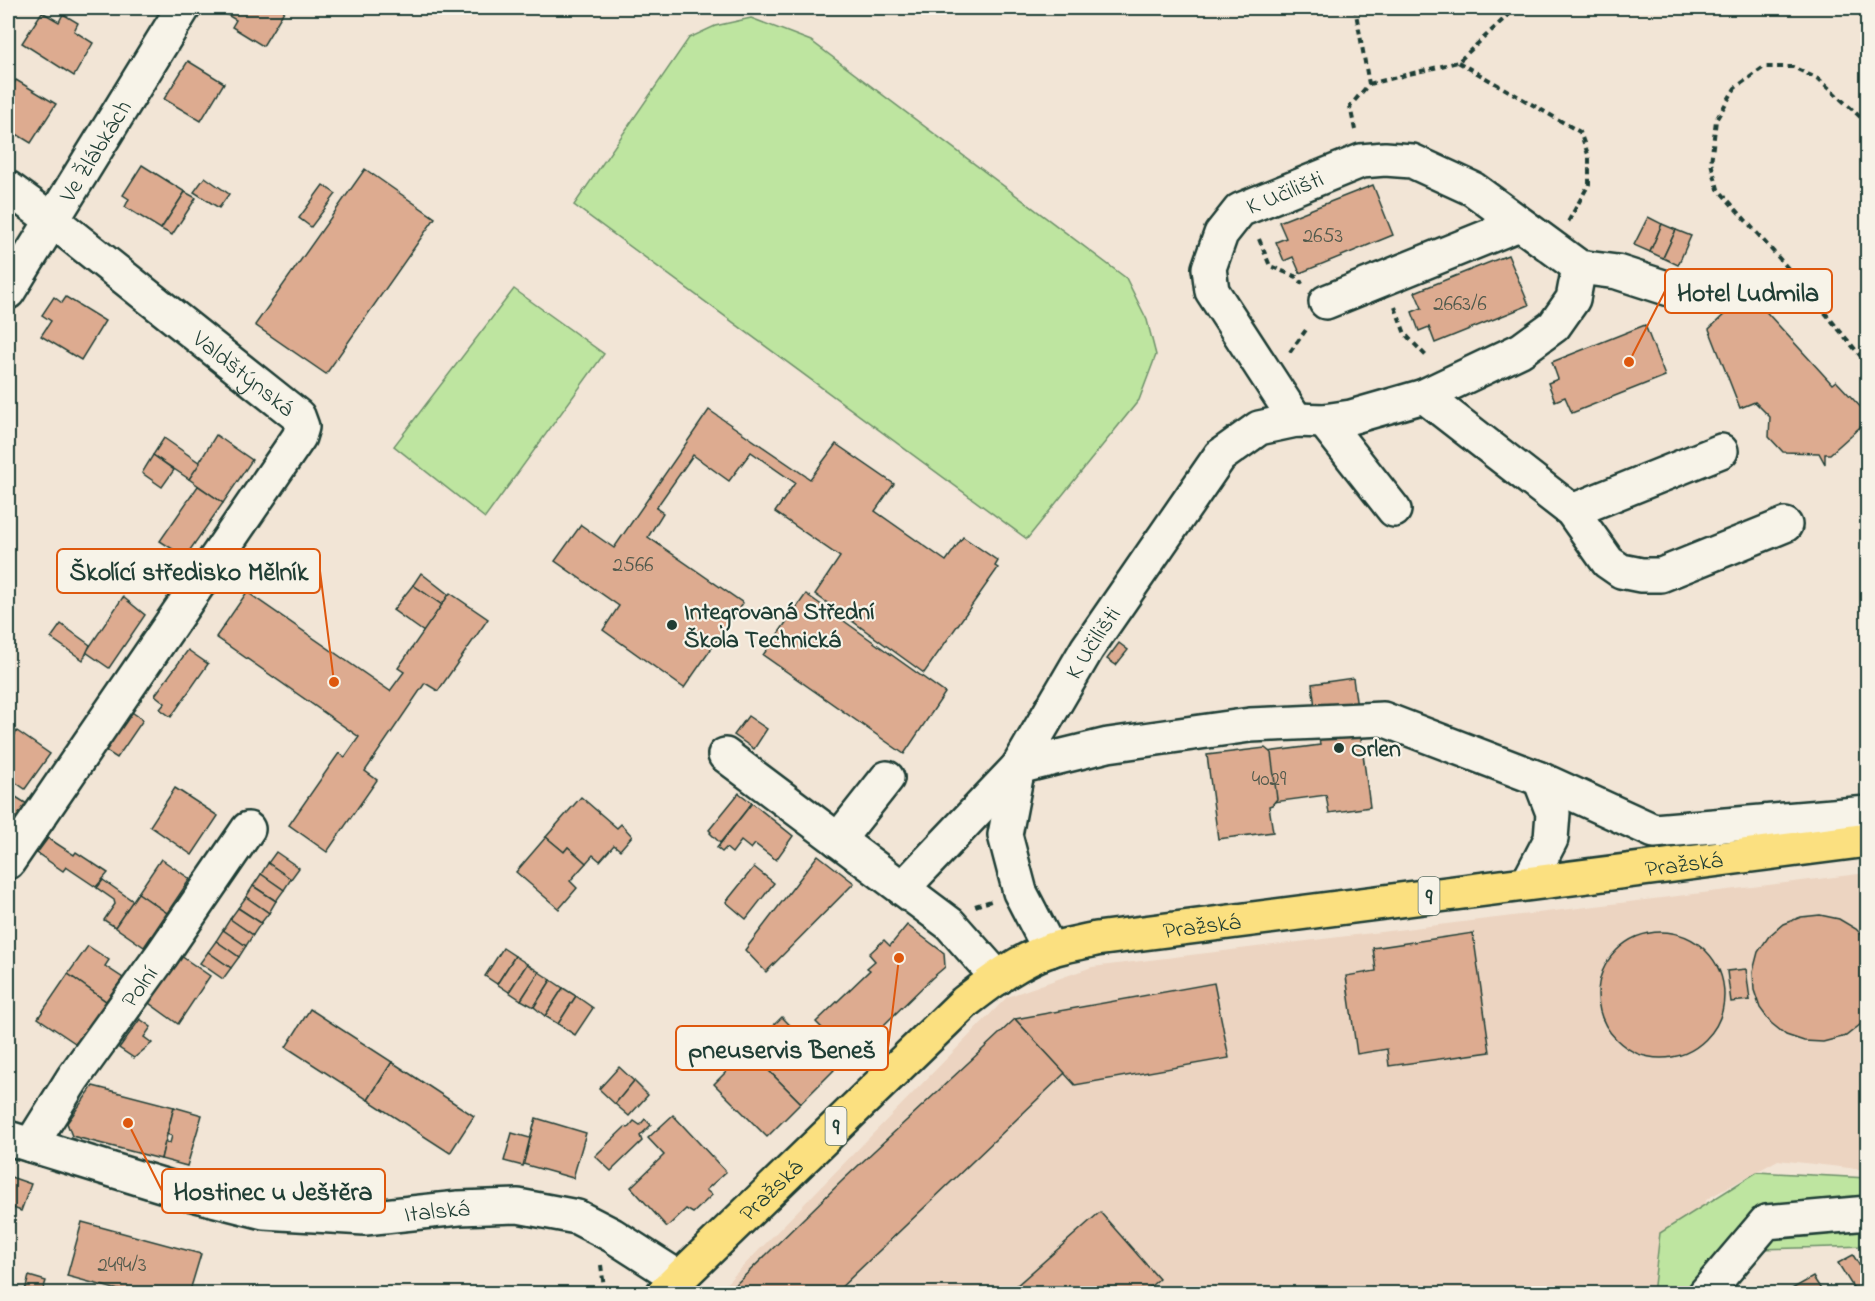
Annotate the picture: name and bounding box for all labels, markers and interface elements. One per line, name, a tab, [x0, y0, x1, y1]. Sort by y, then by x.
street label: Ve Žlábkách	[52, 94, 142, 211]
street label: K Učilišti	[1242, 163, 1330, 226]
house number: 2653	[1303, 222, 1343, 252]
callout: Hotel Ludmila	[1665, 269, 1832, 313]
text: Hotel Ludmila	[1677, 276, 1819, 314]
house number: 2663/6	[1433, 290, 1487, 320]
street label: Valdštýnská	[183, 323, 301, 427]
callout: Školící středisko Mělník	[57, 549, 320, 593]
house number: 2566	[613, 551, 653, 581]
text: Školící středisko Mělník	[70, 555, 309, 593]
place label: Integrovaná Střední Škola Technická	[684, 596, 875, 659]
street label: K Učilišti	[1058, 600, 1131, 687]
marker: Integrovaná Střední Škola Technická	[665, 618, 679, 632]
place label: Orlen	[1351, 733, 1401, 768]
marker: Orlen	[1332, 741, 1346, 755]
house number: 4029	[1252, 765, 1287, 795]
street label: Pražská	[1643, 844, 1725, 888]
road number: 9	[1418, 877, 1440, 915]
street label: Pražská	[1161, 906, 1243, 950]
street label: Polní	[114, 960, 168, 1016]
callout: pneuservis Beneš	[676, 1026, 888, 1070]
text: pneuservis Beneš	[688, 1033, 876, 1071]
road number: 9	[826, 1107, 846, 1145]
street label: Pražská	[732, 1152, 813, 1231]
callout: Hostinec u Ještěra	[162, 1169, 385, 1213]
text: Hostinec u Ještěra	[173, 1175, 373, 1213]
street label: Italská	[403, 1193, 470, 1234]
house number: 2494/3	[97, 1251, 147, 1281]

